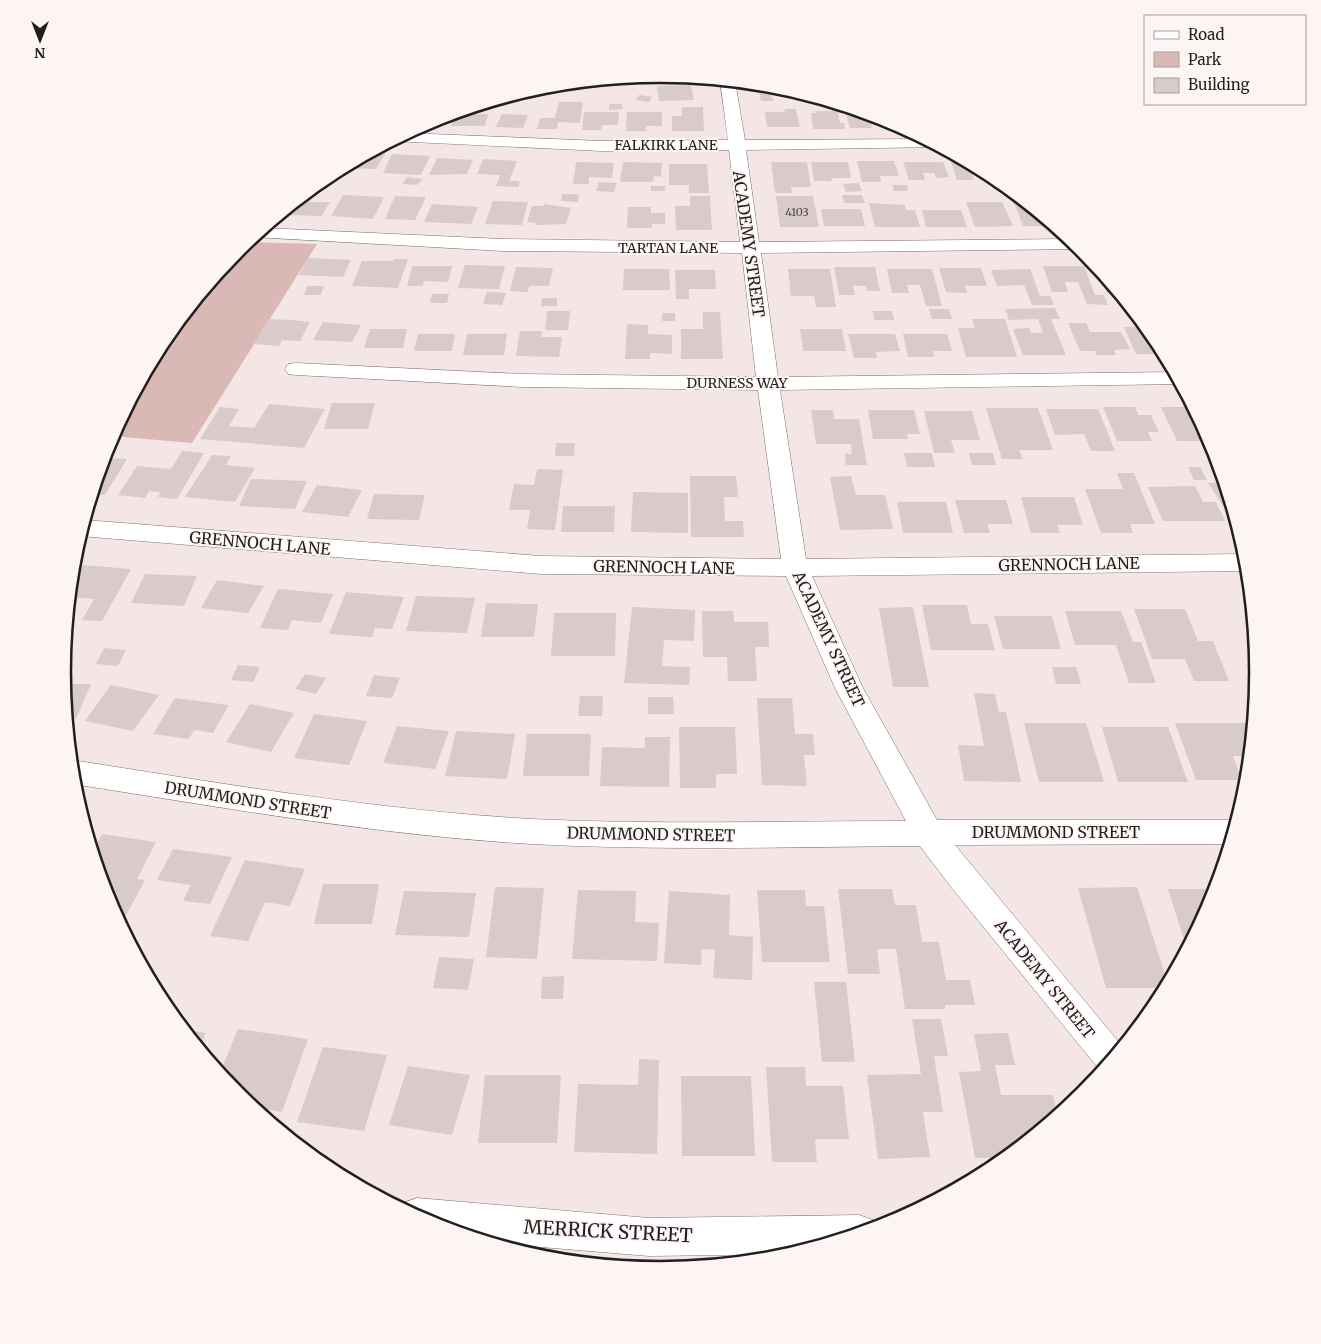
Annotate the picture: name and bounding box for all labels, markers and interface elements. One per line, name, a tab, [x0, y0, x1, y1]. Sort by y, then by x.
north arrow	[15, 15, 65, 65]
legend	[1144, 15, 1306, 105]
text: Road	[1188, 25, 1224, 44]
text: N	[34, 44, 46, 62]
text: Park	[1188, 50, 1222, 69]
text: Building	[1188, 75, 1250, 94]
street label: FALKIRK LANE	[614, 136, 718, 154]
street label: ACADEMY STREET	[729, 168, 769, 319]
house number: 4103	[785, 205, 809, 219]
street label: TARTAN LANE	[618, 239, 718, 257]
street label: DURNESS WAY	[687, 374, 788, 392]
street label: GRENNOCH LANE	[189, 527, 332, 559]
street label: GRENNOCH LANE	[998, 553, 1141, 575]
street label: GRENNOCH LANE	[593, 556, 736, 578]
street label: ACADEMY STREET	[788, 567, 869, 710]
street label: DRUMMOND STREET	[163, 777, 333, 823]
street label: DRUMMOND STREET	[972, 822, 1140, 842]
street label: DRUMMOND STREET	[567, 823, 735, 845]
street label: ACADEMY STREET	[990, 914, 1099, 1043]
street label: MERRICK STREET	[523, 1215, 693, 1247]

